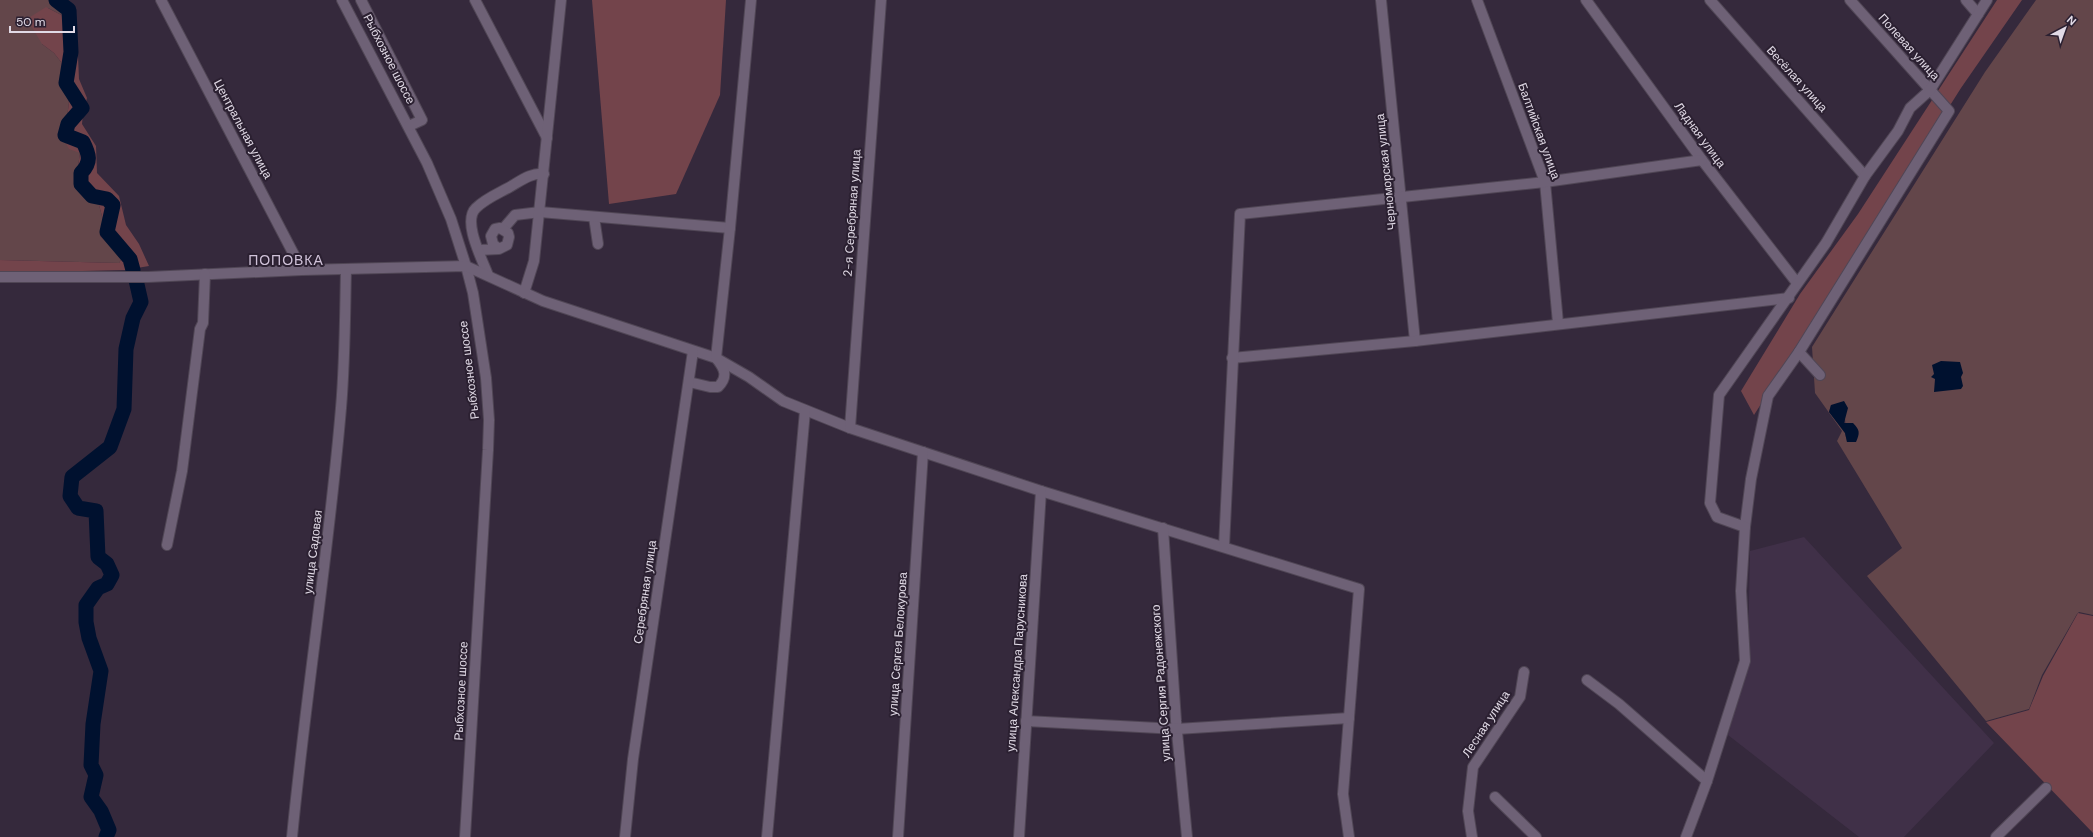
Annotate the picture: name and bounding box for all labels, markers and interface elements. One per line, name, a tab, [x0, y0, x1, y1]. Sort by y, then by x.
scale bar	[10, 8, 74, 34]
north arrow	[2045, 8, 2085, 48]
street label: Полевая улица	[1875, 10, 1943, 84]
street label: Рыбхозное шоссе	[359, 11, 419, 107]
text: N	[2064, 13, 2079, 28]
text: 50 m	[16, 14, 45, 30]
street label: Весёлая улица	[1763, 43, 1831, 116]
street label: Центральная улица	[210, 77, 276, 182]
street label: Балтийская улица	[1514, 81, 1564, 182]
street label: Ладная улица	[1671, 99, 1729, 171]
street label: Черноморская улица	[1372, 113, 1400, 231]
street label: 2-я Серебряная улица	[840, 149, 864, 277]
district label: ПОПОВКА	[248, 251, 324, 269]
street label: Рыбхозное шоссе	[455, 319, 483, 420]
street label: улица Садовая	[300, 509, 326, 595]
street label: Серебряная улица	[630, 539, 660, 645]
street label: улица Сергея Белокурова	[885, 571, 911, 716]
street label: улица Александра Парусникова	[1003, 573, 1031, 752]
street label: улица Сергия Радонежского	[1148, 604, 1174, 762]
street label: Рыбхозное шоссе	[450, 641, 472, 741]
street label: Лесная улица	[1458, 687, 1514, 760]

